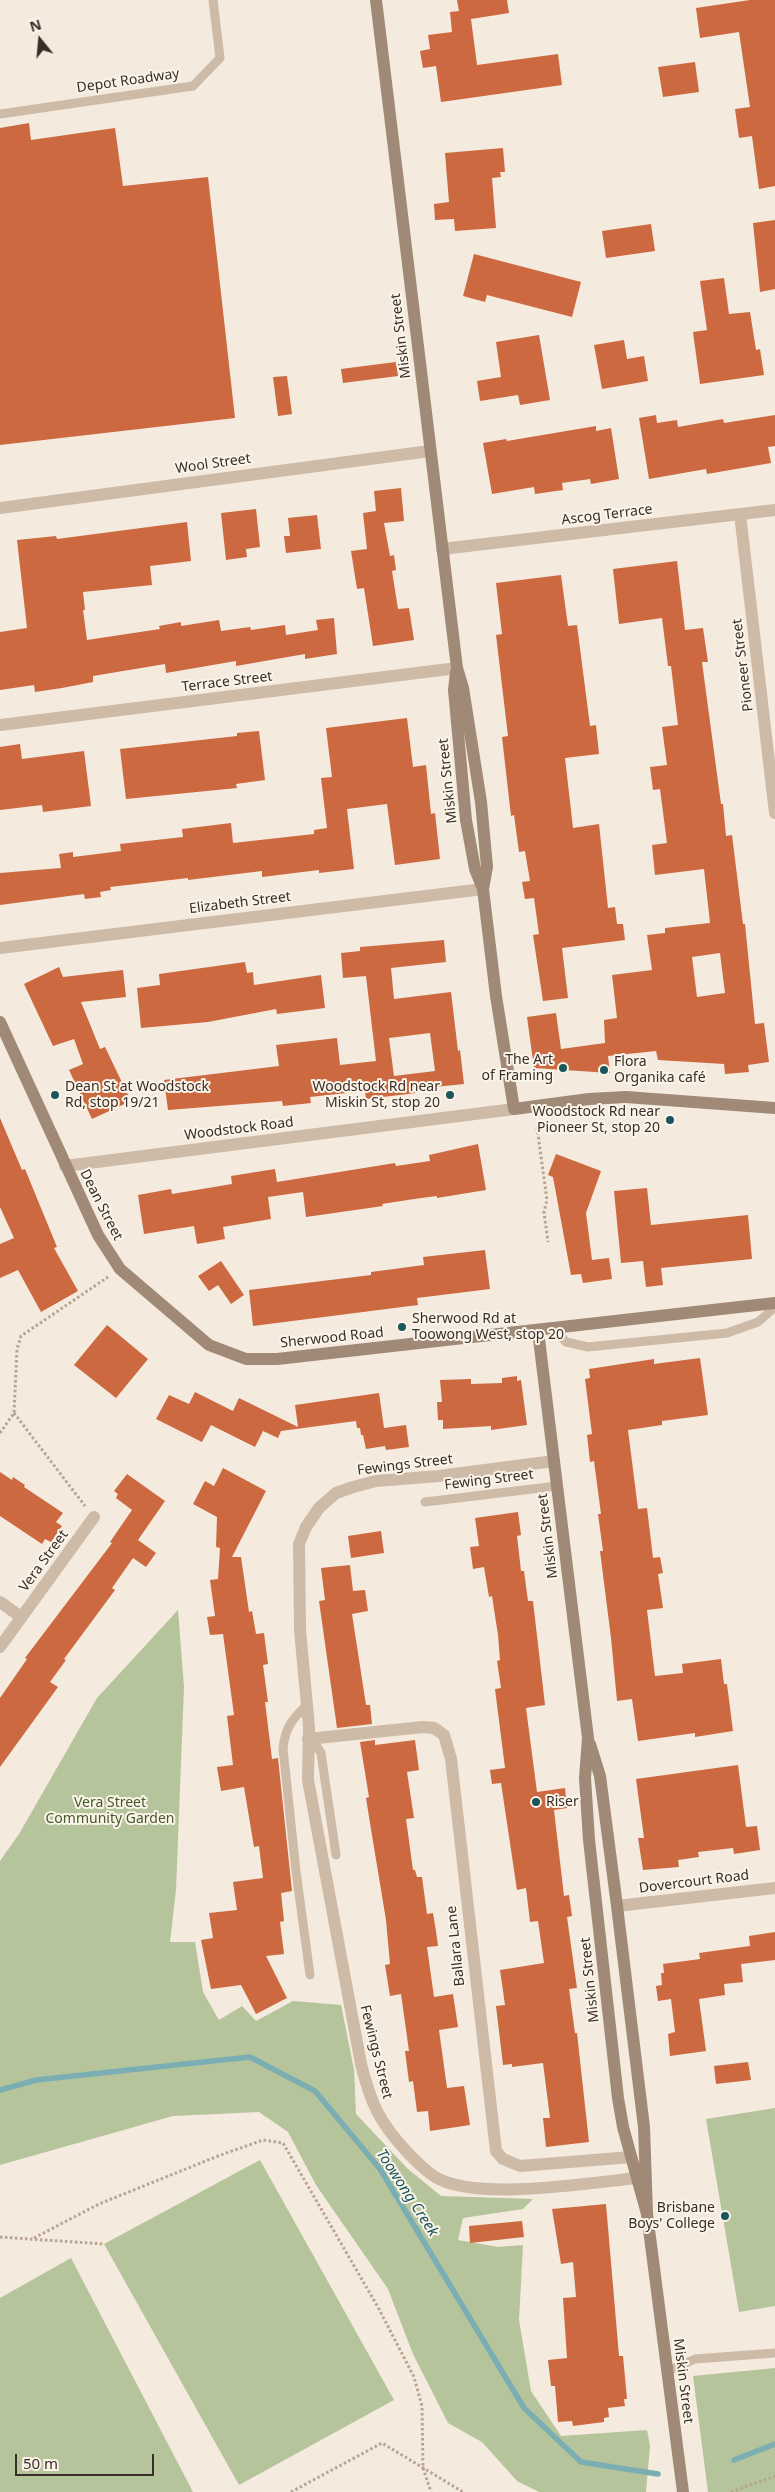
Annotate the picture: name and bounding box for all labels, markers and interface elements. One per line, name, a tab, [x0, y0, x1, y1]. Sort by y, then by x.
text: N	[27, 14, 44, 36]
north arrow	[15, 15, 65, 65]
street label: Depot Roadway	[76, 65, 180, 97]
street label: Miskin Street	[387, 293, 415, 379]
street label: Wool Street	[174, 450, 252, 478]
street label: Ascog Terrace	[561, 501, 653, 529]
street label: Pioneer Street	[729, 618, 757, 712]
street label: Terrace Street	[181, 668, 273, 696]
street label: Miskin Street	[435, 738, 461, 824]
street label: Elizabeth Street	[188, 888, 292, 918]
place label: The Art of Framing	[481, 1052, 553, 1084]
place label: Flora Organika café	[614, 1054, 706, 1086]
marker: The Art of Framing	[557, 1062, 569, 1074]
marker: Flora Organika café	[598, 1064, 610, 1076]
place label: Dean St at Woodstock Rd, stop 19/21	[65, 1079, 209, 1112]
place label: Woodstock Rd near Miskin St, stop 20	[313, 1079, 440, 1112]
marker: Dean St at Woodstock Rd, stop 19/21	[49, 1089, 61, 1101]
marker: Woodstock Rd near Miskin St, stop 20	[444, 1089, 456, 1101]
place label: Woodstock Rd near Pioneer St, stop 20	[533, 1104, 660, 1136]
street label: Woodstock Road	[183, 1114, 295, 1144]
marker: Woodstock Rd near Pioneer St, stop 20	[664, 1114, 676, 1126]
street label: Dean Street	[76, 1167, 126, 1243]
place label: Sherwood Rd at Toowong West, stop 20	[412, 1311, 564, 1344]
marker: Sherwood Rd at Toowong West, stop 20	[396, 1321, 408, 1333]
street label: Sherwood Road	[279, 1324, 385, 1352]
street label: Fewings Street	[356, 1451, 454, 1479]
street label: Fewing Street	[444, 1466, 534, 1494]
street label: Miskin Street	[534, 1493, 562, 1579]
street label: Vera Street	[16, 1527, 72, 1595]
place label: Riser	[546, 1794, 579, 1810]
park label: Vera Street Community Garden	[46, 1795, 174, 1828]
marker: Riser	[530, 1796, 542, 1808]
street label: Dovercourt Road	[638, 1867, 750, 1897]
street label: Ballara Lane	[443, 1905, 469, 1987]
street label: Miskin Street	[577, 1937, 603, 2023]
street label: Fewings Street	[356, 2003, 396, 2101]
water label: Toowong Creek	[372, 2146, 442, 2240]
place label: Brisbane Boys' College	[628, 2200, 715, 2232]
marker: Brisbane Boys' College	[719, 2210, 731, 2222]
street label: Miskin Street	[669, 2338, 697, 2424]
scale bar	[18, 2444, 156, 2476]
text: 50 m	[23, 2453, 58, 2473]

